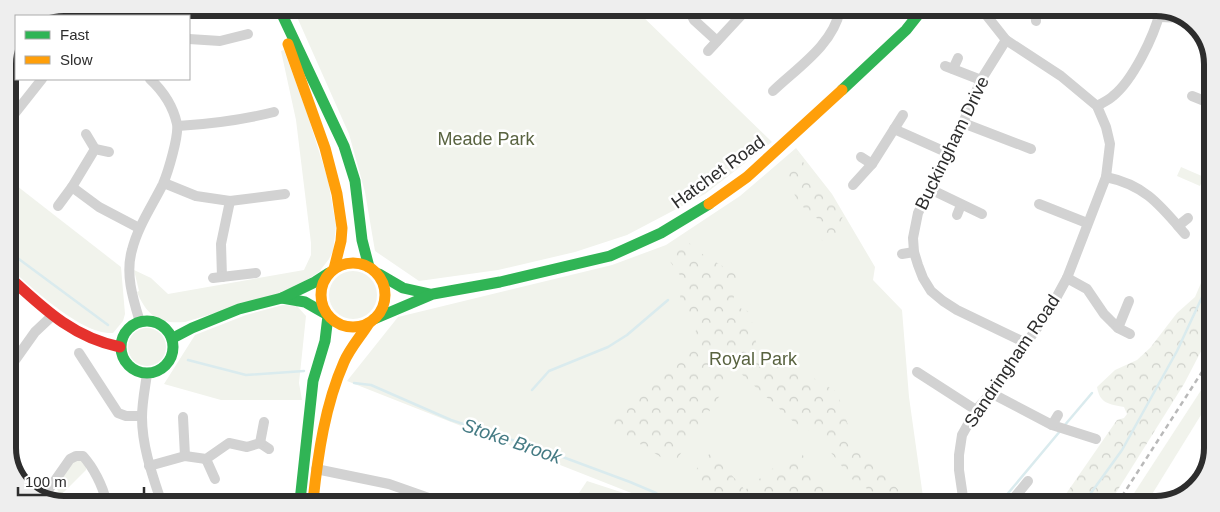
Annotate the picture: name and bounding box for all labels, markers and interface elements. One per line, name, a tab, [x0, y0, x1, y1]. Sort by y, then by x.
legend	[15, 15, 190, 80]
text: Fast	[60, 26, 90, 43]
text: Slow	[60, 51, 93, 68]
street label: Buckingham Drive	[911, 73, 993, 213]
park label: Meade Park	[437, 129, 536, 149]
street label: Hatchet Road	[668, 132, 768, 212]
street label: Sandringham Road	[960, 291, 1064, 431]
park label: Royal Park	[709, 349, 798, 369]
water label: Stoke Brook	[460, 414, 566, 468]
scale bar	[18, 464, 144, 496]
text: 100 m	[25, 473, 67, 490]

